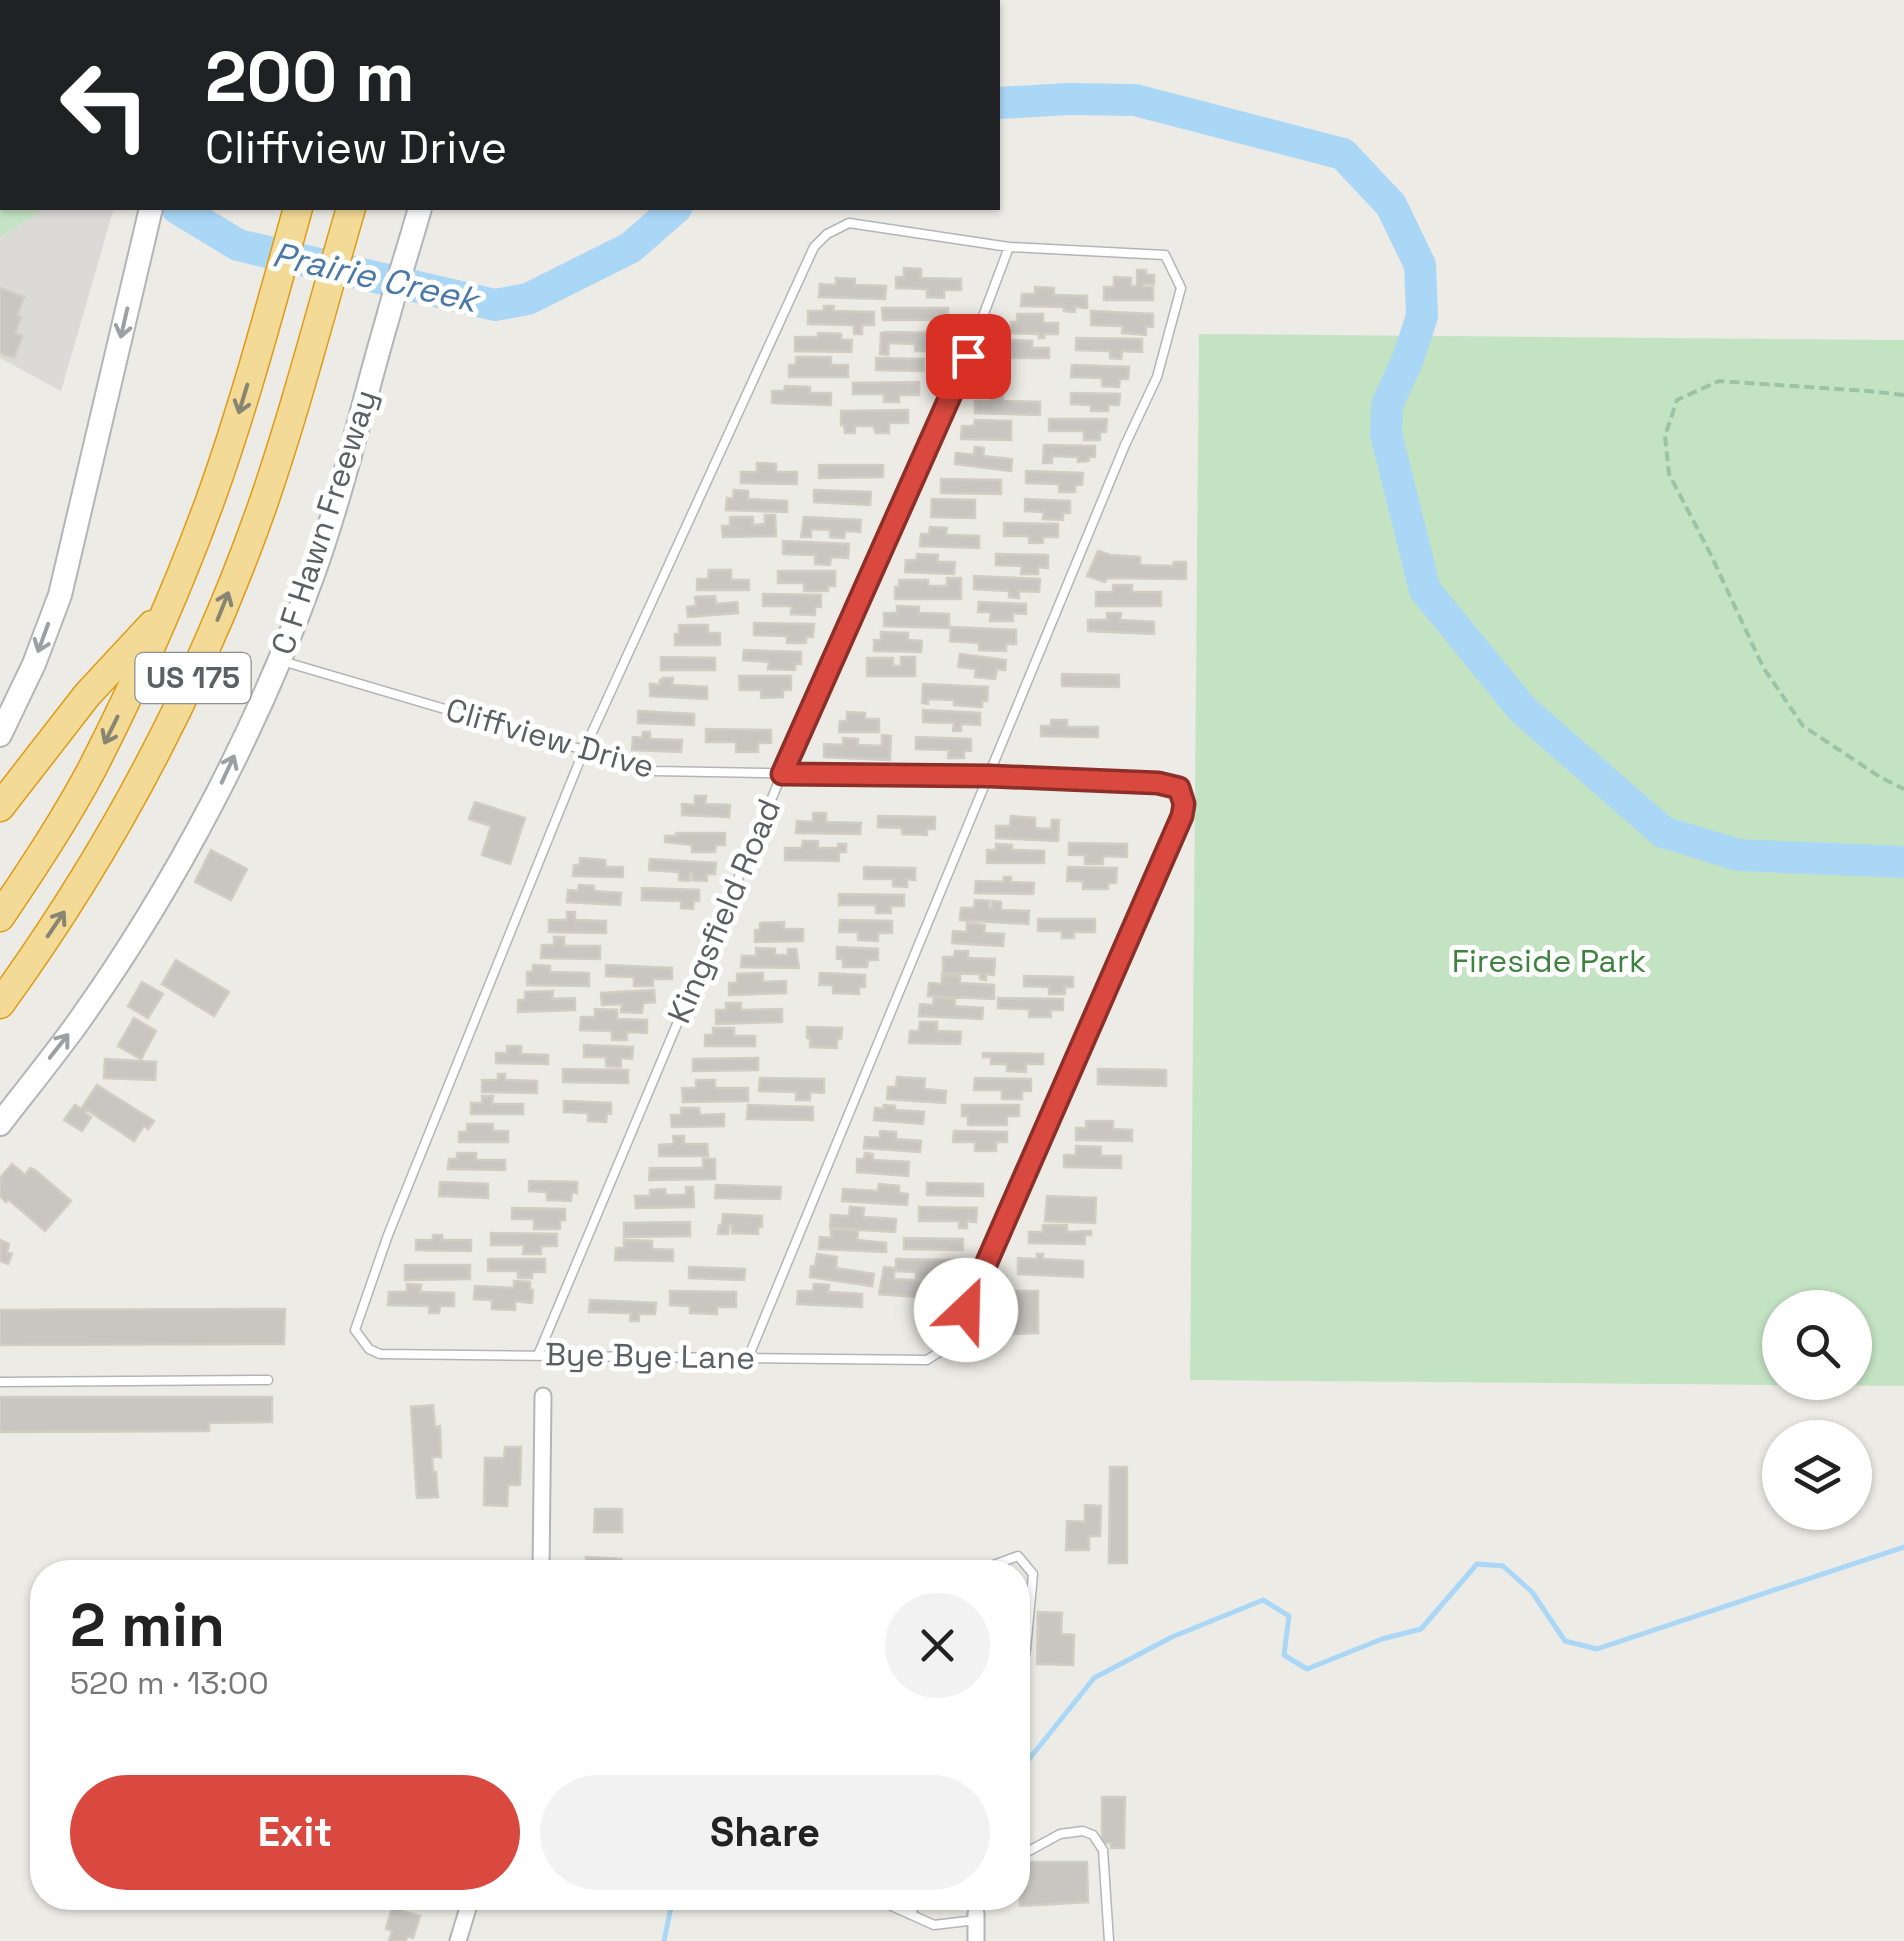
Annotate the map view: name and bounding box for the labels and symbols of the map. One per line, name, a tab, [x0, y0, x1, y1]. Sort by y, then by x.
water label: Prairie Creek	[268, 232, 486, 323]
one-way arrow	[114, 306, 132, 338]
pin	[926, 314, 1011, 399]
one-way arrow	[233, 383, 251, 414]
street label: C F Hawn Freeway	[262, 385, 386, 659]
one-way arrow	[216, 592, 234, 622]
one-way arrow	[33, 622, 51, 652]
road number: US 175	[136, 653, 250, 703]
street label: Cliffview Drive	[441, 689, 659, 787]
one-way arrow	[101, 715, 120, 744]
one-way arrow	[219, 755, 238, 785]
street label: Kingsfield Road	[659, 793, 789, 1029]
one-way arrow	[45, 911, 66, 939]
park label: Fireside Park	[1452, 941, 1646, 981]
one-way arrow	[48, 1034, 70, 1060]
position arrow	[914, 1258, 1018, 1362]
street label: Bye Bye Lane	[545, 1334, 755, 1378]

